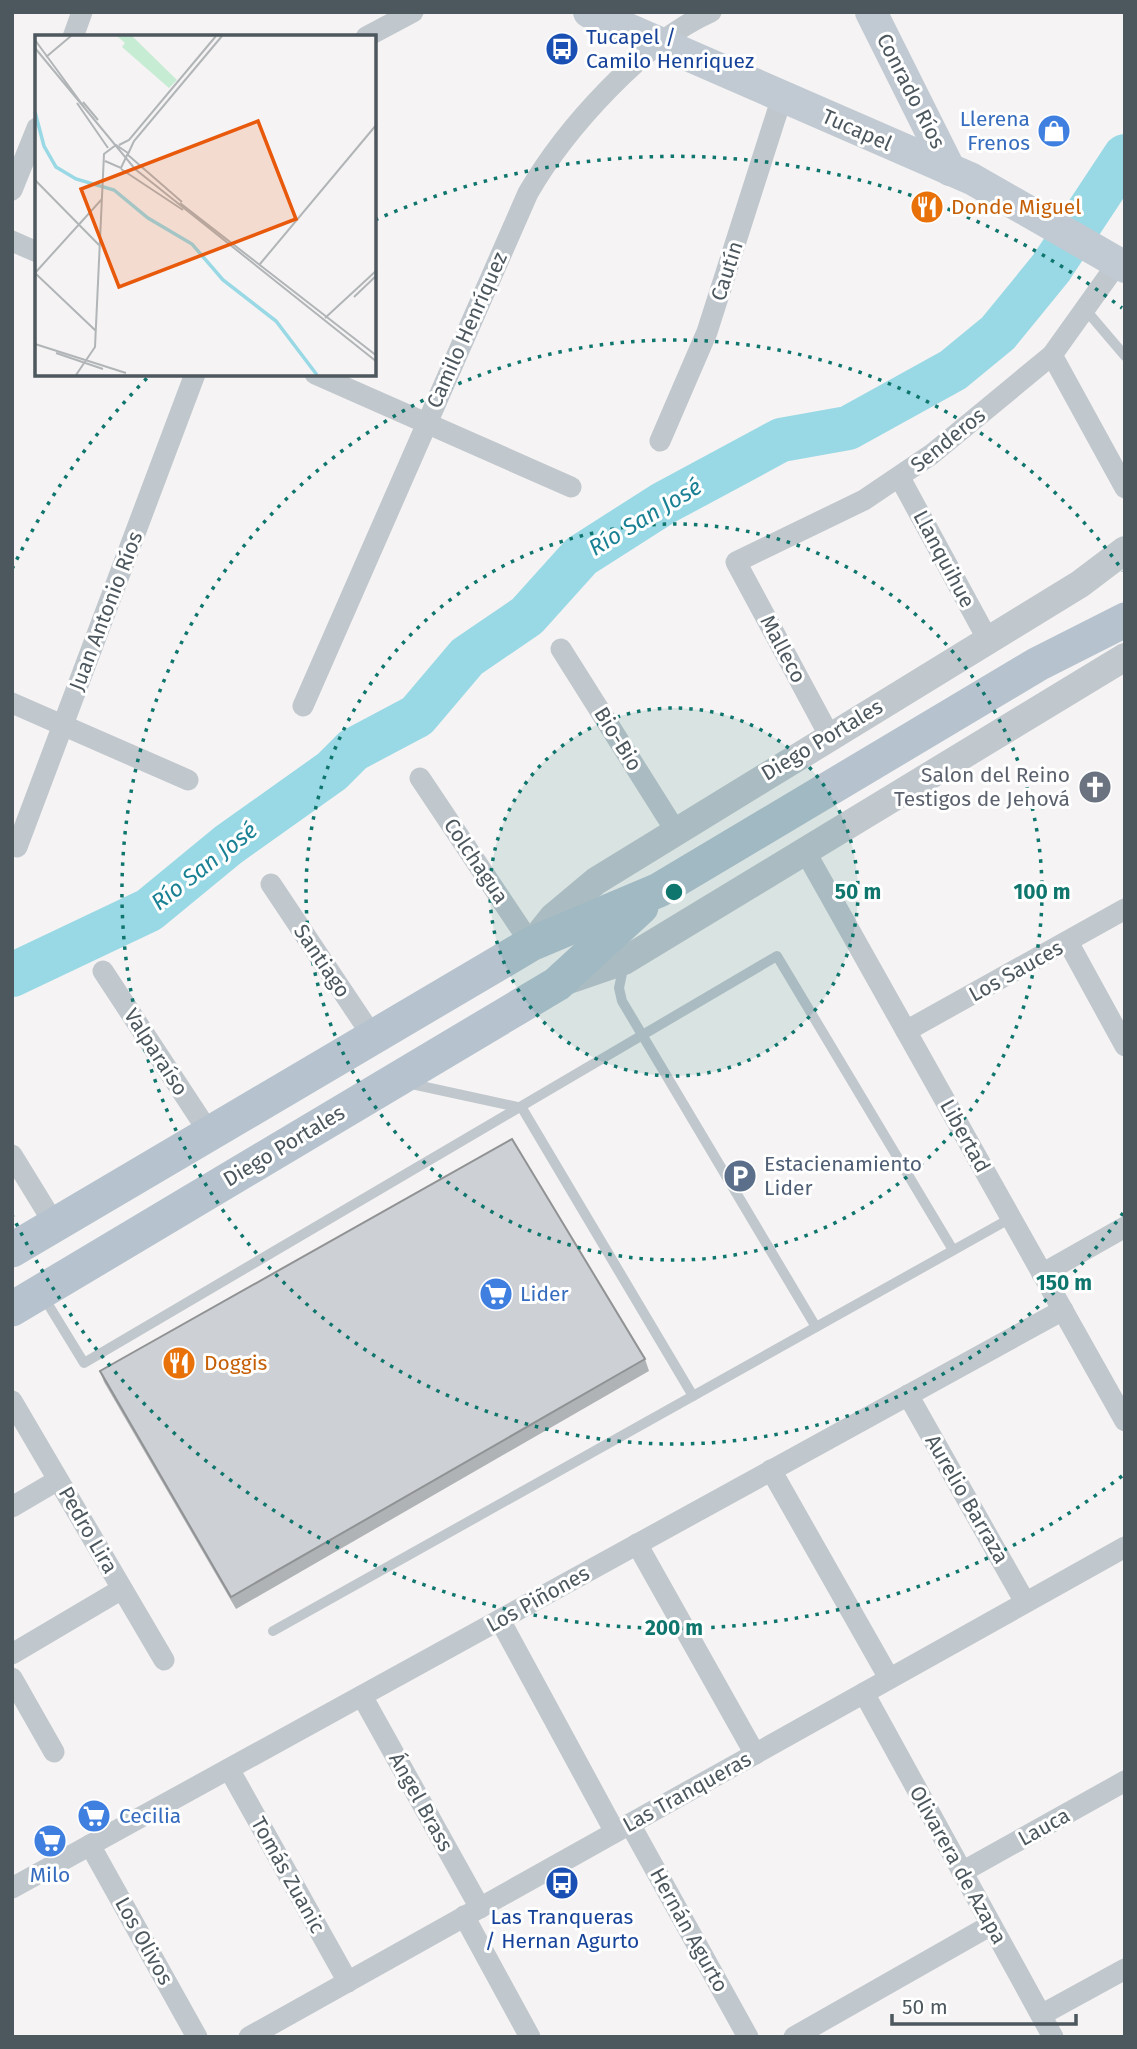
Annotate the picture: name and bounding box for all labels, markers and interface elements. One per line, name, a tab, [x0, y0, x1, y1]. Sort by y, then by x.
place label: Tucapel / Camilo Henriquez	[586, 24, 754, 74]
street label: Conrado Ríos	[871, 29, 951, 153]
bus stop icon: Tucapel / Camilo Henriquez	[543, 30, 581, 68]
inset map	[35, 35, 376, 376]
street label: Tucapel	[818, 103, 896, 157]
place label: Llerena Frenos	[960, 106, 1030, 156]
shop icon: Llerena Frenos	[1035, 112, 1073, 150]
restaurant icon: Donde Miguel	[908, 188, 946, 226]
place label: Donde Miguel	[951, 194, 1081, 220]
street label: Cautín	[705, 238, 749, 304]
street label: Camilo Henríquez	[421, 248, 513, 412]
street label: Senderos	[905, 402, 991, 478]
water label: Río San José	[583, 472, 707, 562]
street label: Llanquihue	[907, 506, 981, 612]
street label: Juan Antonio Ríos	[64, 527, 148, 694]
street label: Malleco	[754, 611, 812, 687]
street label: Diego Portales	[757, 693, 888, 786]
street label: Bio-Bio	[588, 702, 648, 776]
place label: Salon del Reino Testigos de Jehová	[894, 762, 1070, 812]
church icon: Salon del Reino Testigos de Jehová	[1076, 768, 1114, 806]
street label: Colchagua	[438, 813, 514, 909]
water label: Río San José	[145, 816, 263, 916]
text: 50 m	[835, 879, 881, 905]
text: 100 m	[1013, 879, 1071, 905]
centre of rings	[662, 880, 686, 904]
street label: Santiago	[288, 919, 356, 1003]
street label: Los Sauces	[964, 934, 1068, 1007]
street label: Valparaíso	[118, 1004, 194, 1100]
street label: Libertad	[934, 1095, 996, 1177]
street label: Diego Portales	[219, 1099, 350, 1192]
place label: Estacienamiento Lider	[764, 1151, 922, 1201]
parking icon: Estacienamiento Lider	[721, 1157, 759, 1195]
text: 150 m	[1036, 1270, 1092, 1296]
supermarket icon: Lider	[477, 1275, 515, 1313]
place label: Lider	[520, 1281, 569, 1307]
restaurant icon: Doggis	[160, 1344, 198, 1382]
place label: Doggis	[204, 1350, 268, 1376]
street label: Aurelio Barraza	[920, 1430, 1014, 1568]
street label: Pedro Lira	[53, 1482, 123, 1578]
street label: Los Piñones	[482, 1560, 594, 1638]
text: 200 m	[645, 1615, 703, 1641]
street label: Las Tranqueras	[618, 1746, 756, 1838]
street label: Ángel Brass	[383, 1748, 459, 1856]
street label: Olivarera de Azapa	[904, 1781, 1012, 1949]
supermarket icon: Cecilia	[75, 1797, 113, 1835]
street label: Lauca	[1014, 1802, 1074, 1852]
place label: Cecilia	[119, 1803, 181, 1829]
street label: Tomás Zuanic	[245, 1812, 331, 1938]
supermarket icon: Milo	[31, 1822, 69, 1860]
place label: Milo	[30, 1862, 70, 1888]
street label: Hernán Agurto	[644, 1863, 734, 1997]
bus stop icon: Las Tranqueras / Hernan Agurto	[543, 1864, 581, 1902]
street label: Los Olivos	[109, 1892, 179, 1990]
place label: Las Tranqueras / Hernan Agurto	[485, 1904, 639, 1954]
scale bar	[892, 1982, 1076, 2026]
text: 50 m	[902, 1994, 948, 2020]

